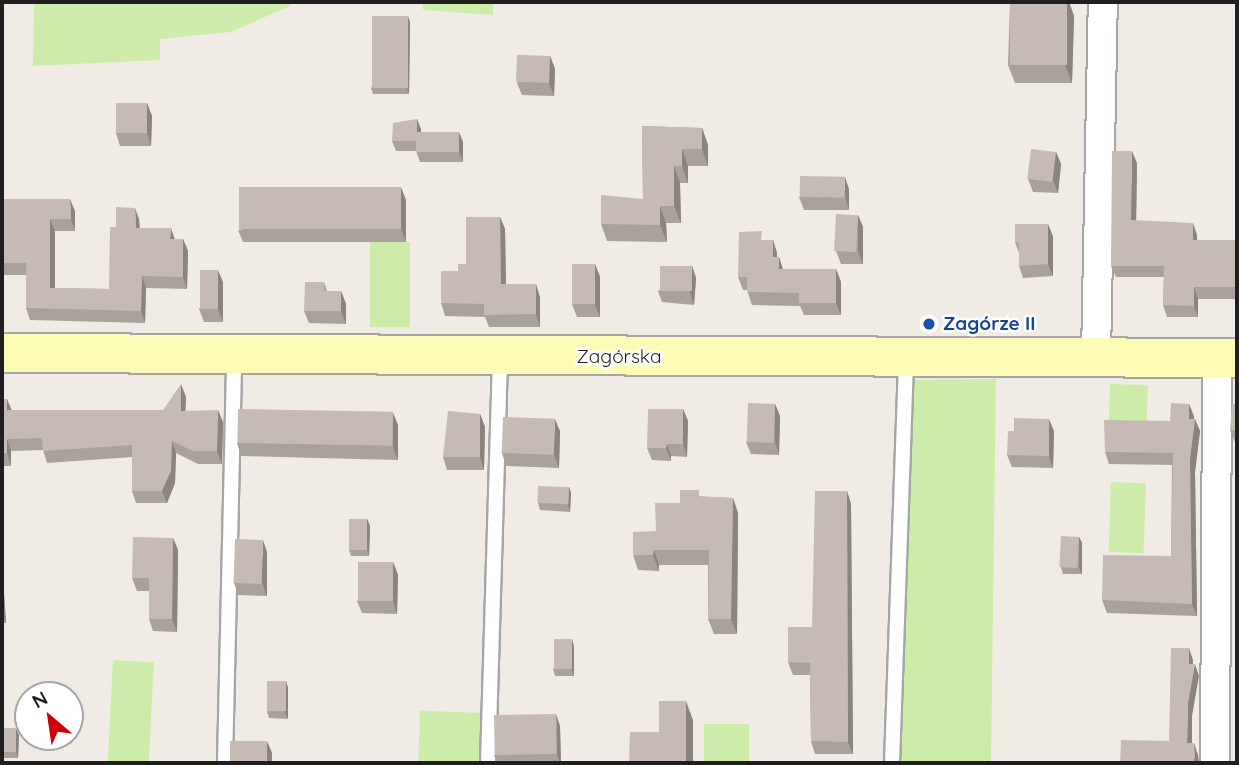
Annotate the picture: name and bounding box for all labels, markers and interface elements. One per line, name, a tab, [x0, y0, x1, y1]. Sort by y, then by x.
place label: Zagórze II	[943, 313, 1035, 335]
marker: Zagórze II	[921, 316, 937, 332]
street label: Zagórska	[577, 346, 661, 368]
north arrow	[14, 681, 84, 751]
text: N	[28, 686, 52, 713]

